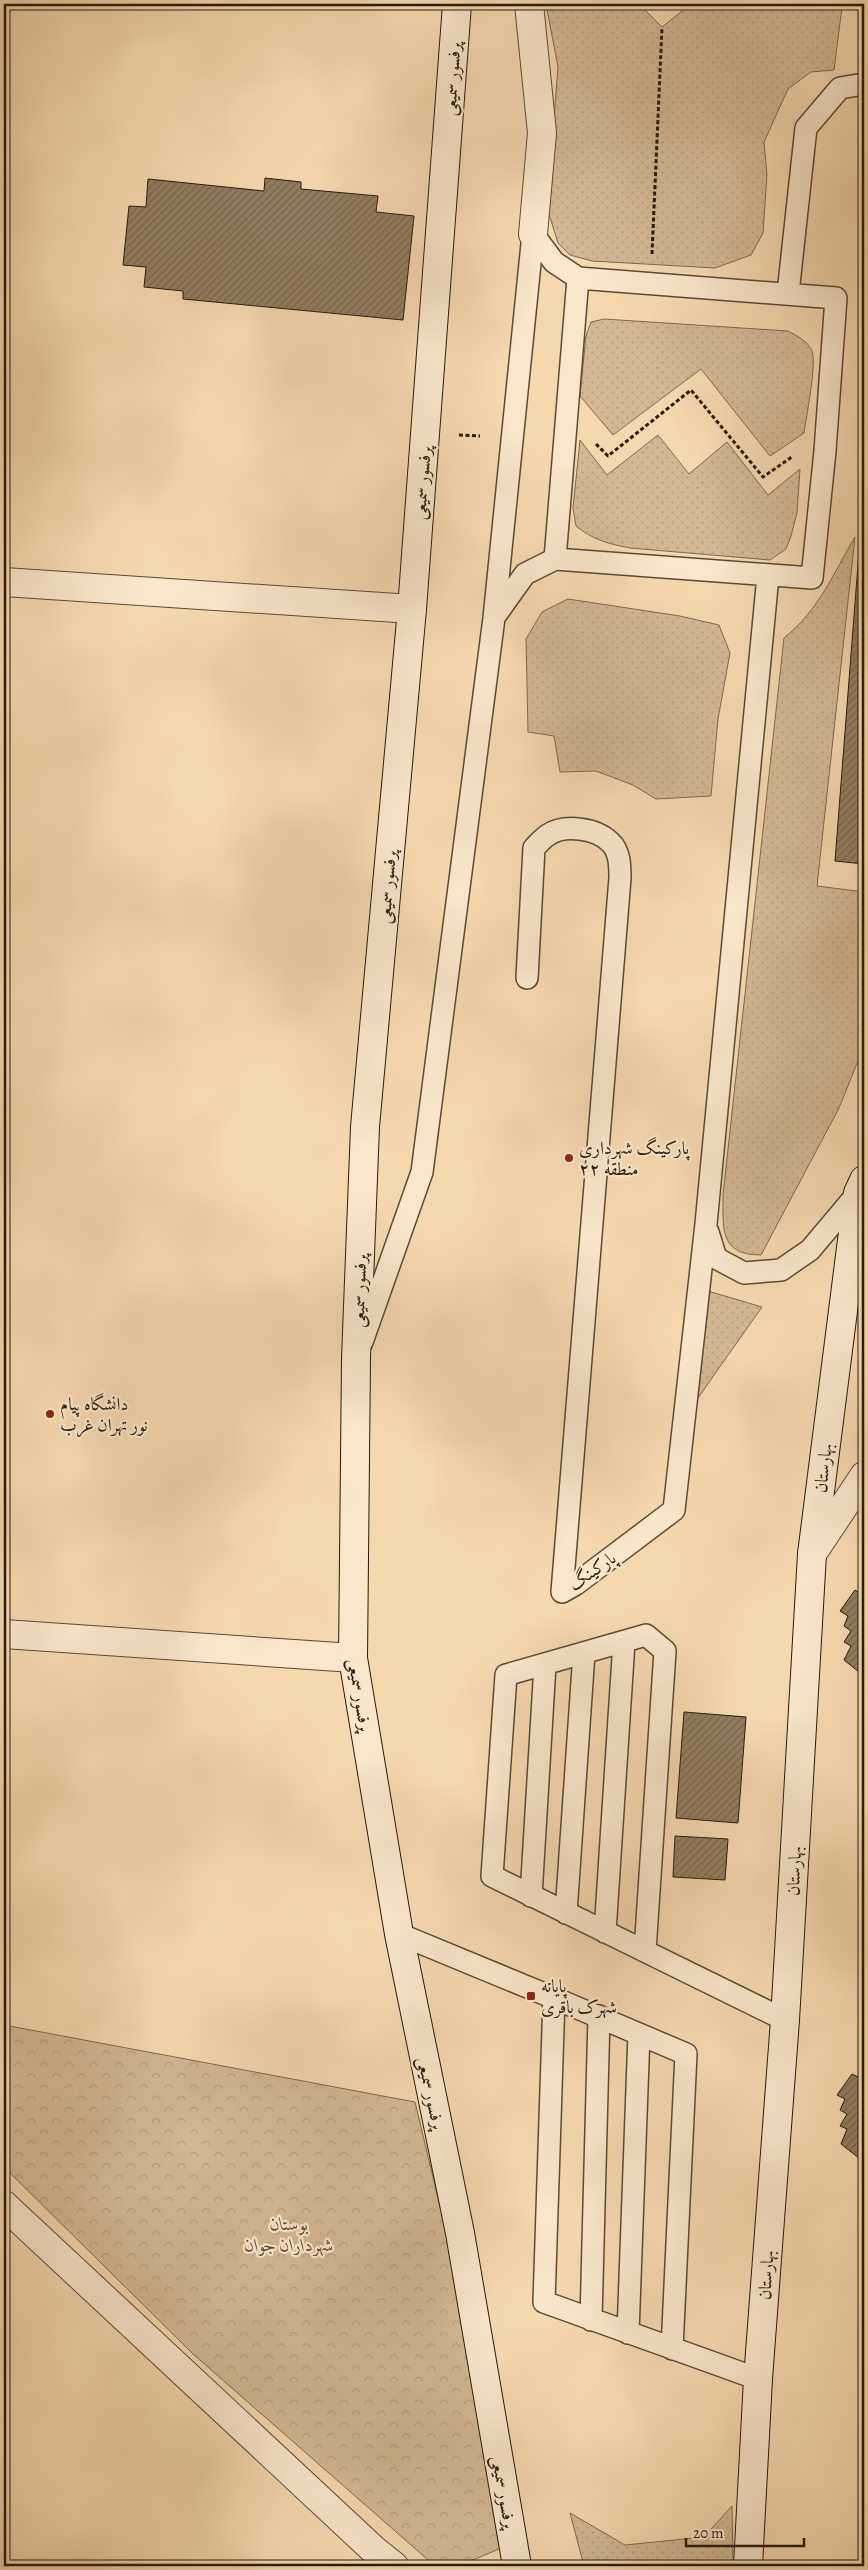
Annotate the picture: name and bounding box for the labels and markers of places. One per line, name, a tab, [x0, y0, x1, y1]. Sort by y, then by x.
place label: پارکینگ شهرداری منطقه ۲۲	[579, 1136, 691, 1181]
marker: پارکینگ شهرداری منطقه ۲۲	[563, 1152, 575, 1164]
place label: دانشگاه پیام نور تهران غرب	[60, 1392, 148, 1438]
marker: دانشگاه پیام نور تهران غرب	[44, 1408, 56, 1420]
place label: پایانه شهرک باقری	[541, 1974, 617, 2019]
marker: پایانه شهرک باقری	[525, 1990, 537, 2002]

